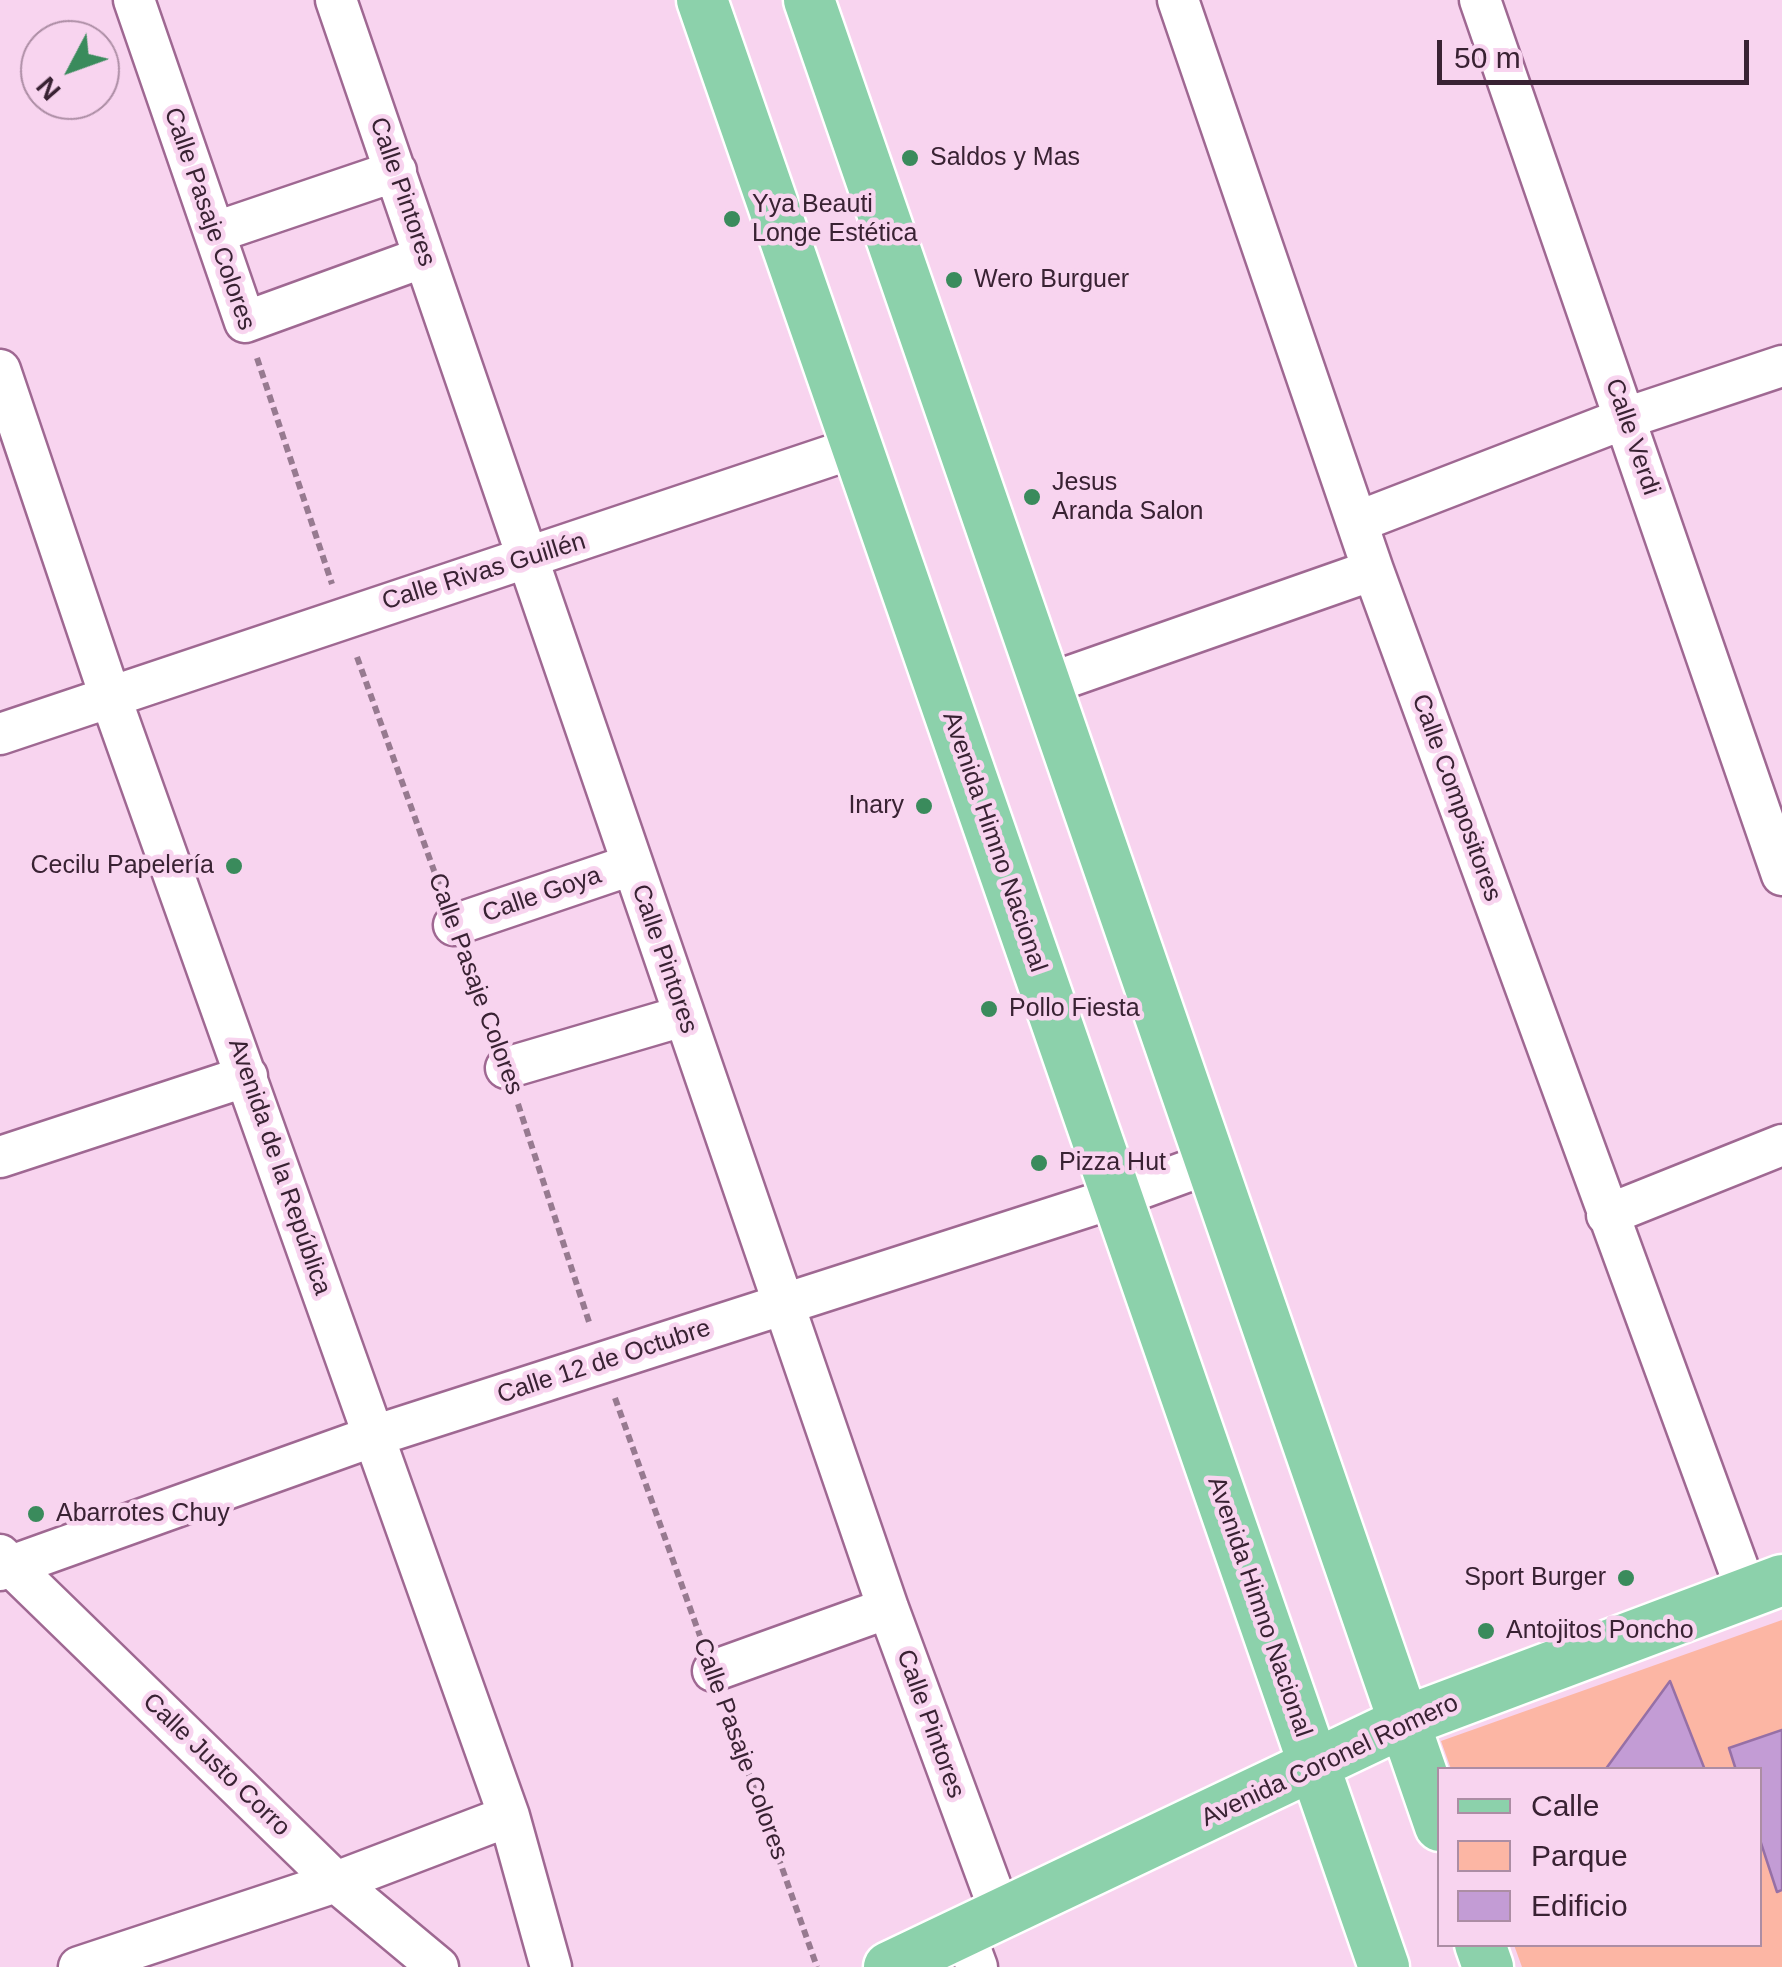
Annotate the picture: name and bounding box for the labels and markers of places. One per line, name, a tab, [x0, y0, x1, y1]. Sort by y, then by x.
place label: Saldos y Mas	[930, 143, 1080, 173]
marker: Saldos y Mas	[899, 147, 921, 169]
place label: Yya Beauti Longe Estética	[752, 190, 917, 249]
marker: Yya Beauti Longe Estética	[721, 208, 743, 230]
place label: Wero Burguer	[974, 265, 1129, 295]
marker: Wero Burguer	[943, 269, 965, 291]
place label: Jesus Aranda Salon	[1052, 468, 1204, 527]
marker: Jesus Aranda Salon	[1021, 486, 1043, 508]
place label: Inary	[848, 791, 904, 821]
marker: Inary	[913, 795, 935, 817]
place label: Cecilu Papelería	[31, 851, 214, 881]
marker: Cecilu Papelería	[223, 855, 245, 877]
place label: Pollo Fiesta	[1009, 994, 1140, 1024]
marker: Pollo Fiesta	[978, 998, 1000, 1020]
place label: Pizza Hut	[1059, 1148, 1166, 1178]
marker: Pizza Hut	[1028, 1152, 1050, 1174]
place label: Abarrotes Chuy	[56, 1499, 230, 1529]
marker: Abarrotes Chuy	[25, 1503, 47, 1525]
place label: Sport Burger	[1464, 1563, 1606, 1593]
marker: Sport Burger	[1615, 1567, 1637, 1589]
place label: Antojitos Poncho	[1506, 1616, 1694, 1646]
marker: Antojitos Poncho	[1475, 1620, 1497, 1642]

